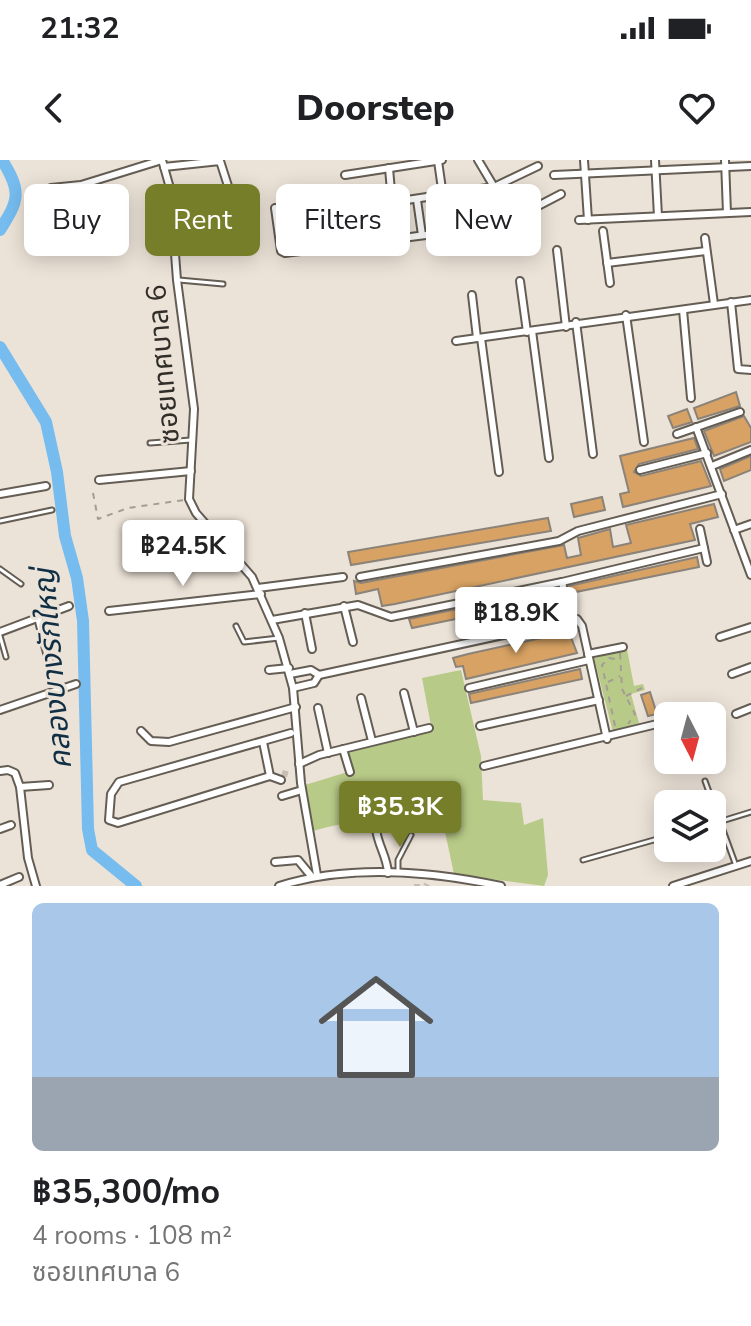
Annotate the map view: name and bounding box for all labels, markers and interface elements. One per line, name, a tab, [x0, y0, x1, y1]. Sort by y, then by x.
text: 21:32	[40, 8, 119, 49]
text: Doorstep	[296, 84, 455, 133]
icon: back	[32, 86, 76, 130]
icon: heart	[675, 86, 719, 130]
chip: Buy	[24, 184, 129, 256]
chip: Rent	[145, 184, 260, 256]
chip: Filters	[276, 184, 410, 256]
chip: New	[426, 184, 541, 256]
street label: ซอยเทศบาล 6	[137, 283, 189, 445]
pin: ฿24.5K	[118, 520, 248, 588]
text: ฿24.5K	[140, 528, 226, 563]
water label: คลองบางรักใหญ่	[23, 563, 82, 771]
pin: ฿18.9K	[451, 587, 581, 655]
text: ฿18.9K	[473, 595, 559, 630]
north arrow	[654, 702, 726, 774]
map controls	[654, 702, 726, 862]
pin: ฿35.3K	[335, 781, 465, 849]
text: ฿35.3K	[357, 789, 443, 824]
button: layers	[654, 790, 726, 862]
icon: home	[304, 955, 448, 1099]
text: ฿35,300/mo	[32, 1169, 220, 1215]
text: 4 rooms · 108 m²	[32, 1218, 232, 1253]
text: ซอยเทศบาล 6	[32, 1255, 180, 1290]

